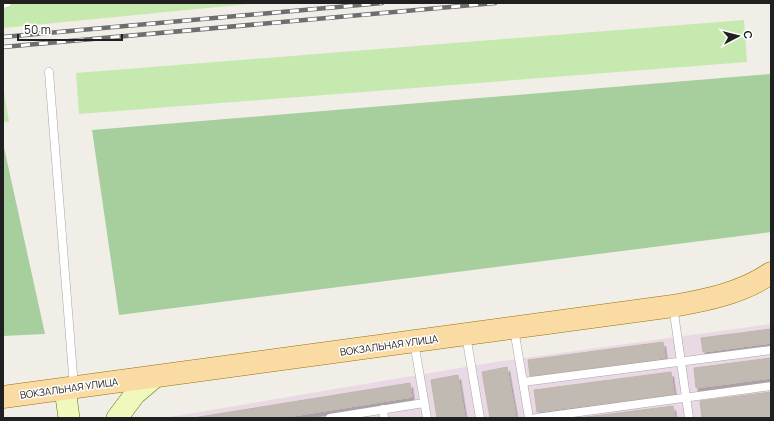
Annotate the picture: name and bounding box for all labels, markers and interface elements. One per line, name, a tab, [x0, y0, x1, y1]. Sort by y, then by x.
scale bar	[18, 16, 122, 42]
north arrow	[718, 16, 758, 56]
text: 50 m	[24, 21, 51, 38]
text: С	[740, 30, 756, 40]
street label: ВОКЗАЛЬНАЯ УЛИЦА	[339, 331, 440, 359]
street label: ВОКЗАЛЬНАЯ УЛИЦА	[19, 374, 120, 402]

